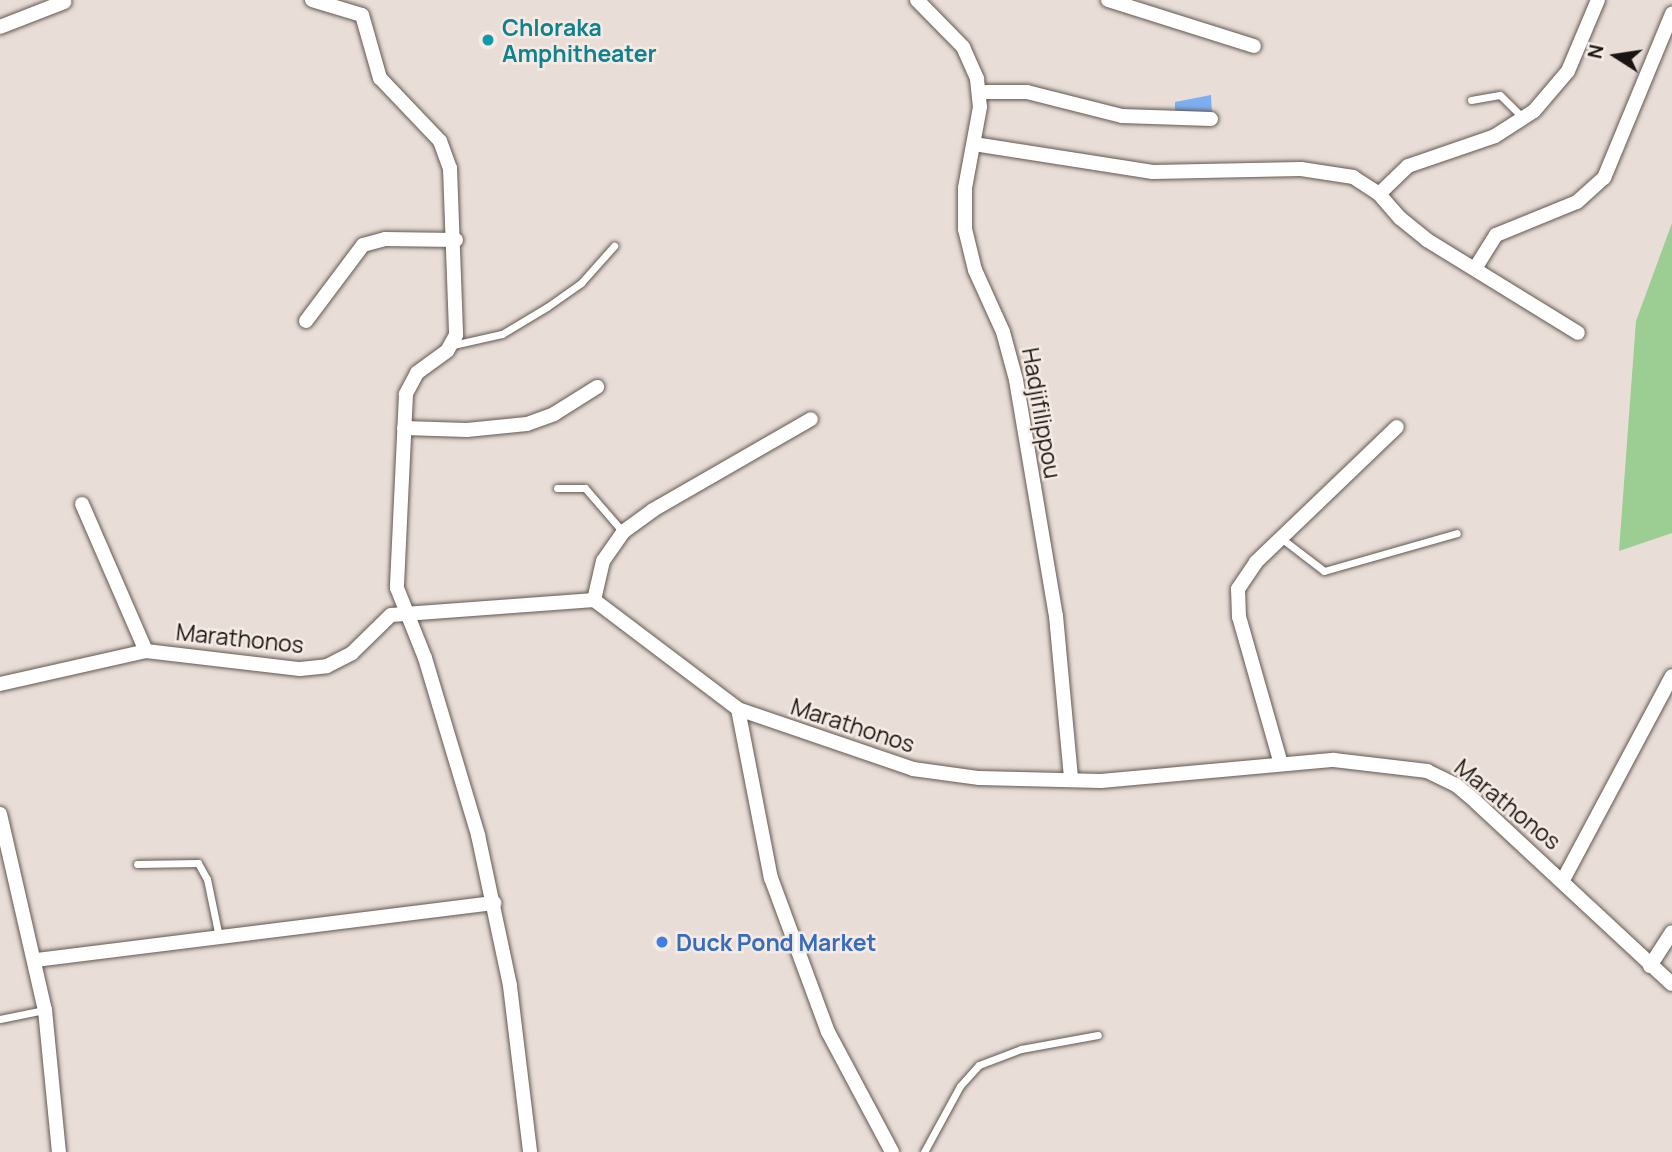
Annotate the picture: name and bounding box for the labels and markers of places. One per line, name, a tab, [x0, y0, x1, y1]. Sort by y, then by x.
place label: Chloraka Amphitheater	[502, 13, 657, 67]
marker: Chloraka Amphitheater	[480, 32, 496, 48]
place label: Duck Pond Market	[676, 928, 876, 956]
marker: Duck Pond Market	[654, 934, 670, 950]

